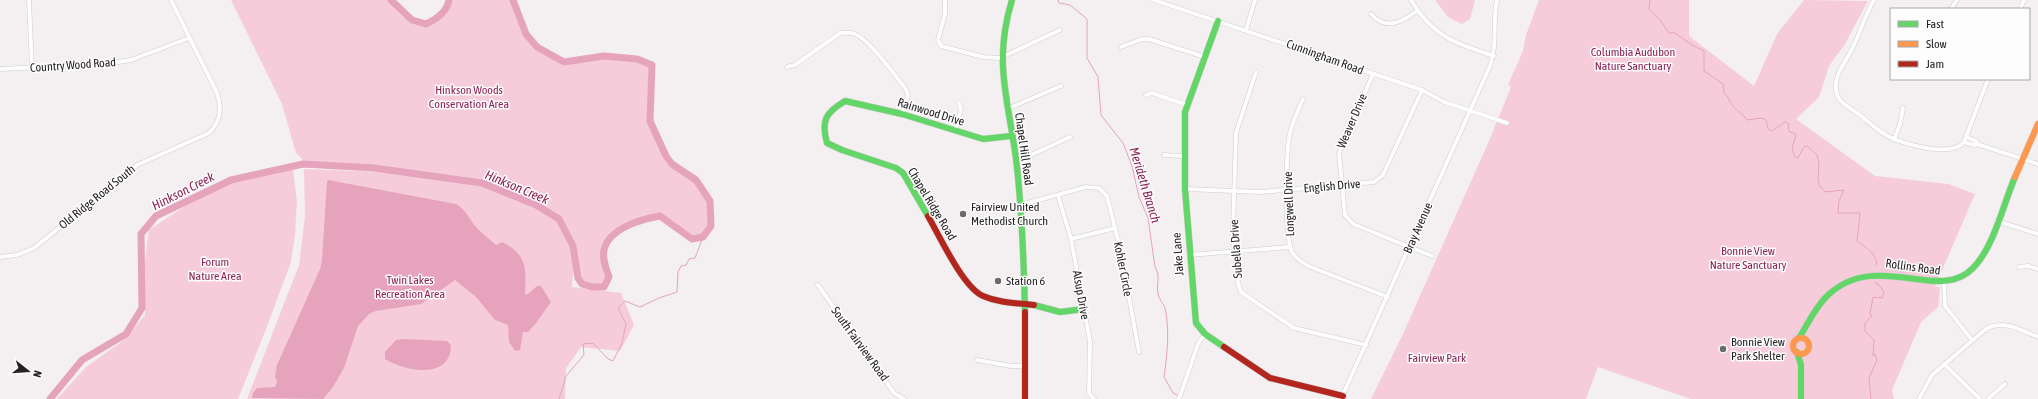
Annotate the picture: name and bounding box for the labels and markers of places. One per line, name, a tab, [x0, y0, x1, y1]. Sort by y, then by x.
place label: Fairview United Methodist Church	[971, 200, 1048, 228]
marker: Fairview United Methodist Church	[958, 209, 968, 219]
place label: Station 6	[1006, 274, 1045, 288]
marker: Station 6	[993, 276, 1003, 286]
place label: Bonnie View Park Shelter	[1731, 335, 1785, 363]
marker: Bonnie View Park Shelter	[1718, 344, 1728, 354]

